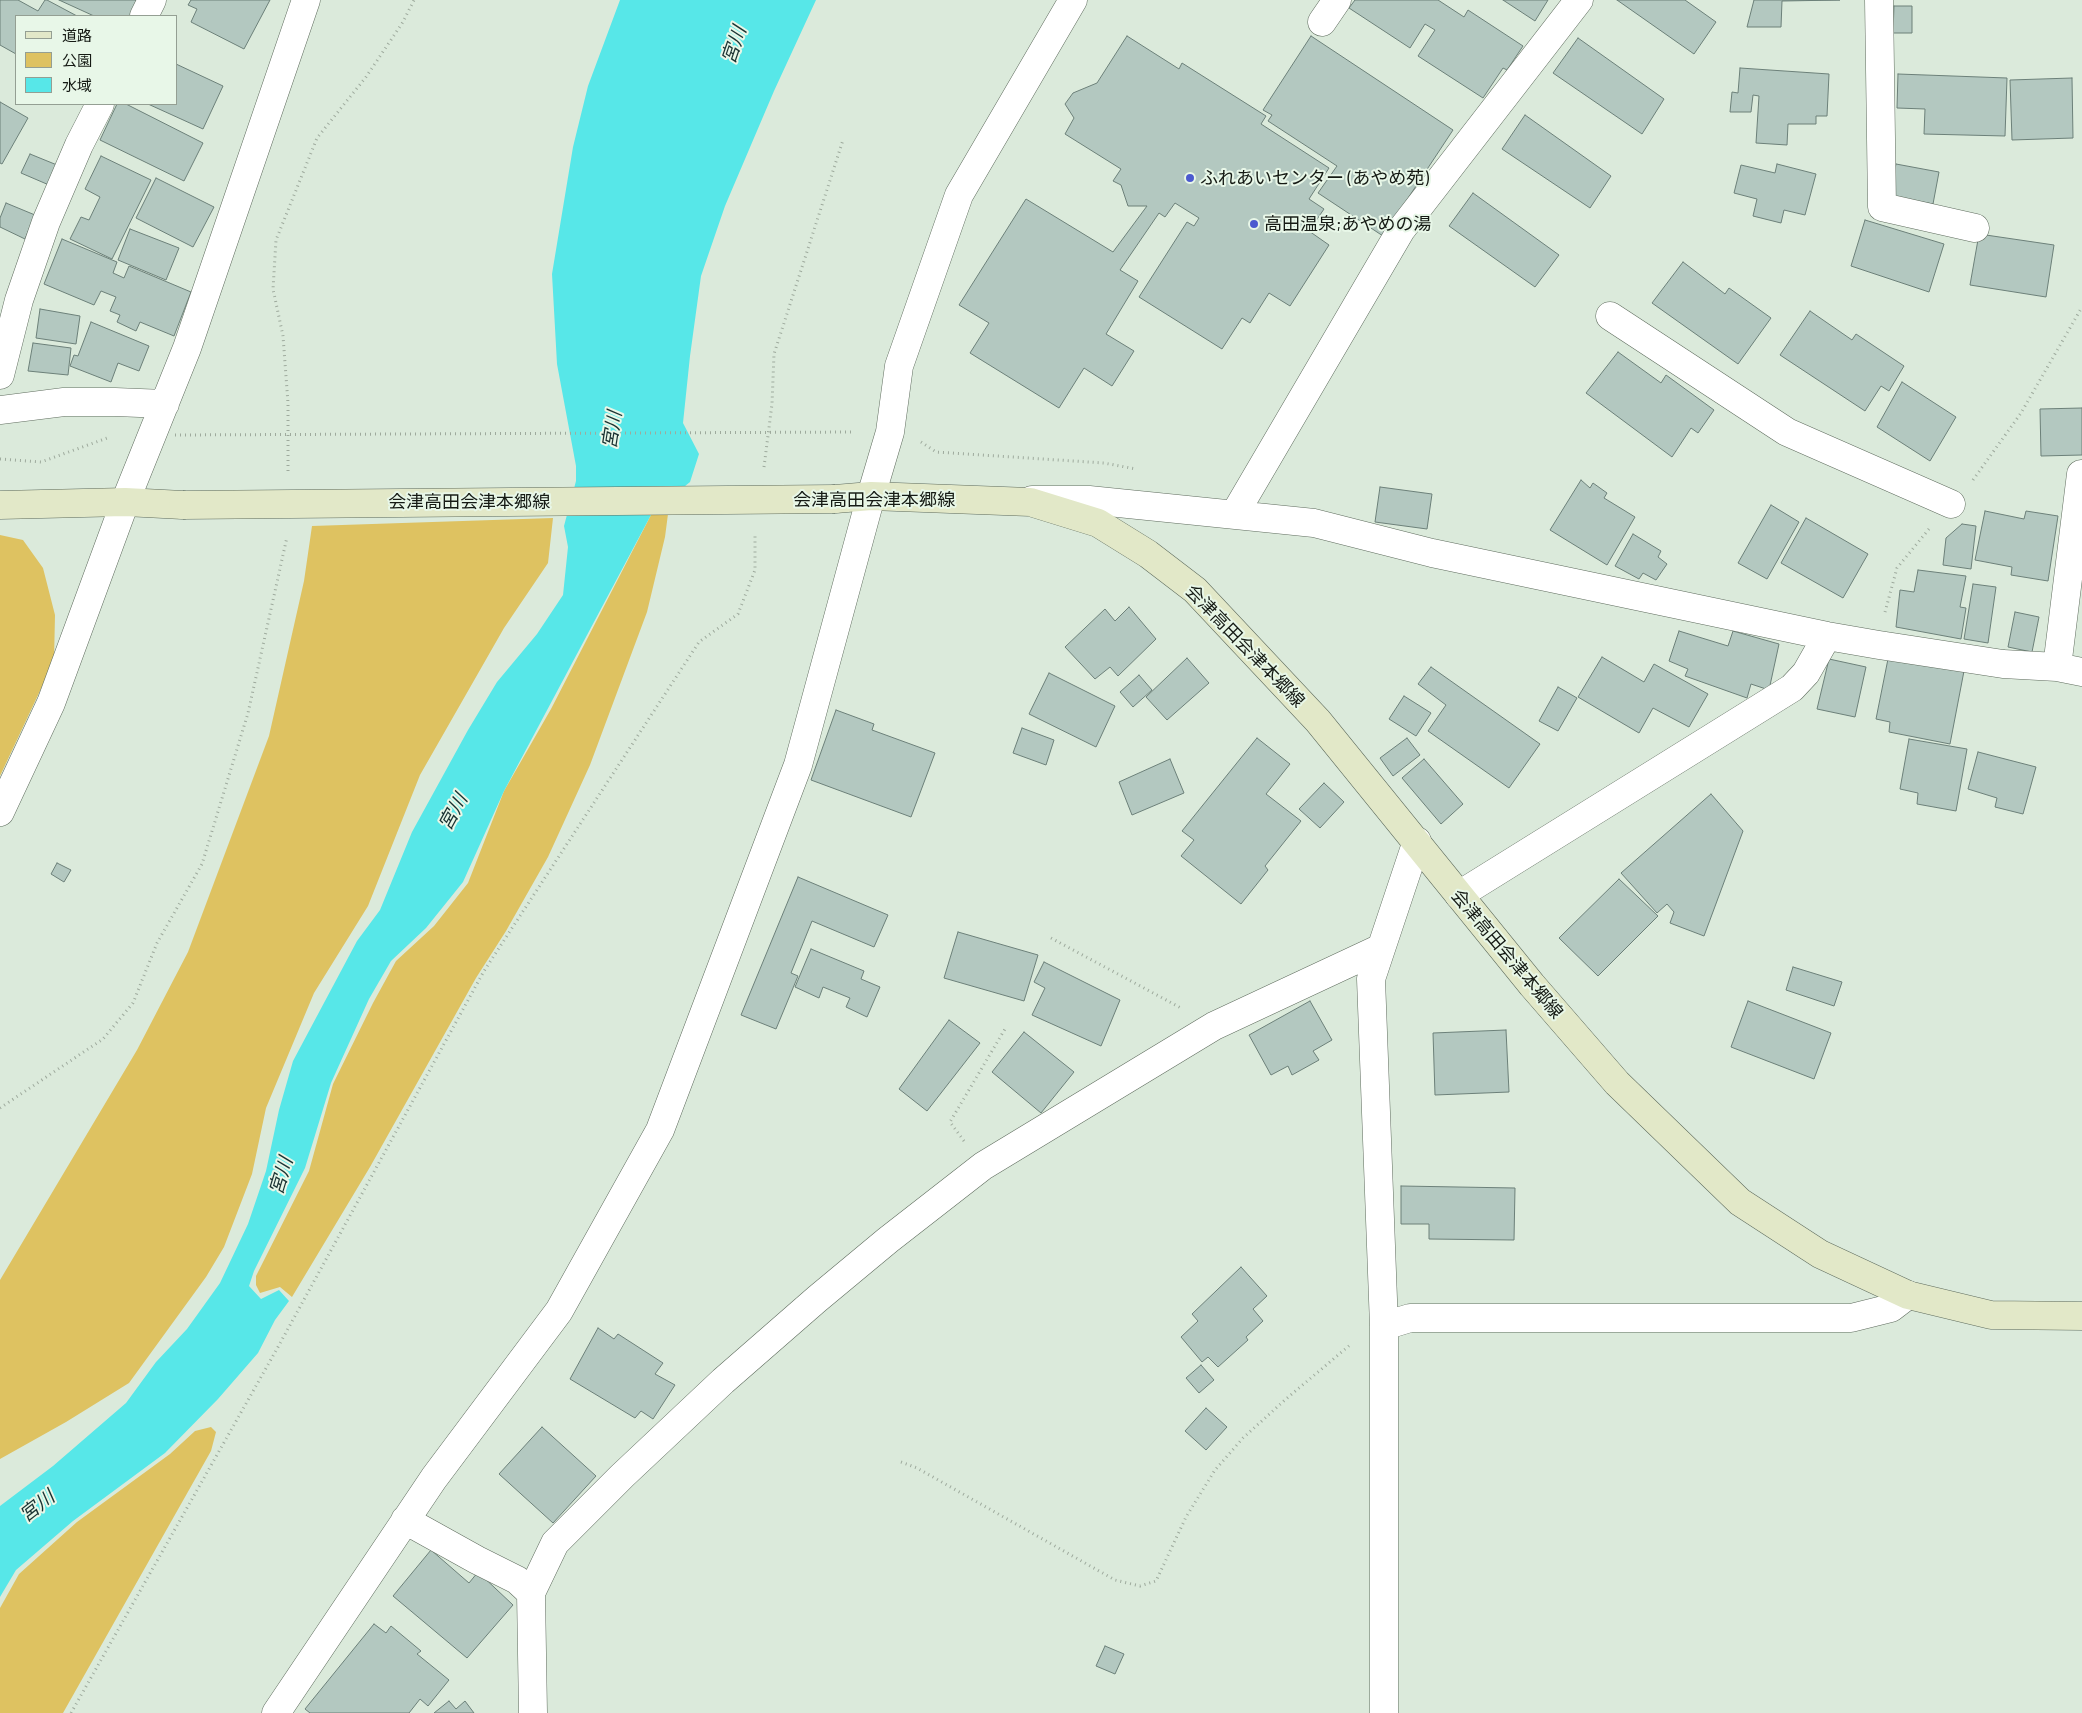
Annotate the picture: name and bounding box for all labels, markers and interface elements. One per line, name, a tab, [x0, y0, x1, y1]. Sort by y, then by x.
legend	[15, 15, 178, 105]
water label: 宮川	[717, 23, 751, 67]
text: 道路	[62, 26, 92, 44]
text: 公園	[62, 51, 92, 69]
text: 水域	[62, 76, 92, 94]
place label: ふれあいセンター (あやめ苑)	[1200, 167, 1429, 189]
marker: ふれあいセンター (あやめ苑)	[1184, 172, 1196, 184]
place label: 高田温泉;あやめの湯	[1264, 213, 1432, 235]
marker: 高田温泉;あやめの湯	[1248, 218, 1260, 230]
water label: 宮川	[598, 409, 626, 451]
street label: 会津高田会津本郷線	[793, 489, 955, 511]
street label: 会津高田会津本郷線	[388, 491, 550, 513]
street label: 会津高田会津本郷線	[1181, 580, 1309, 712]
water label: 宮川	[434, 790, 472, 834]
street label: 会津高田会津本郷線	[1447, 885, 1567, 1023]
water label: 宮川	[265, 1154, 297, 1198]
water label: 宮川	[15, 1485, 59, 1527]

